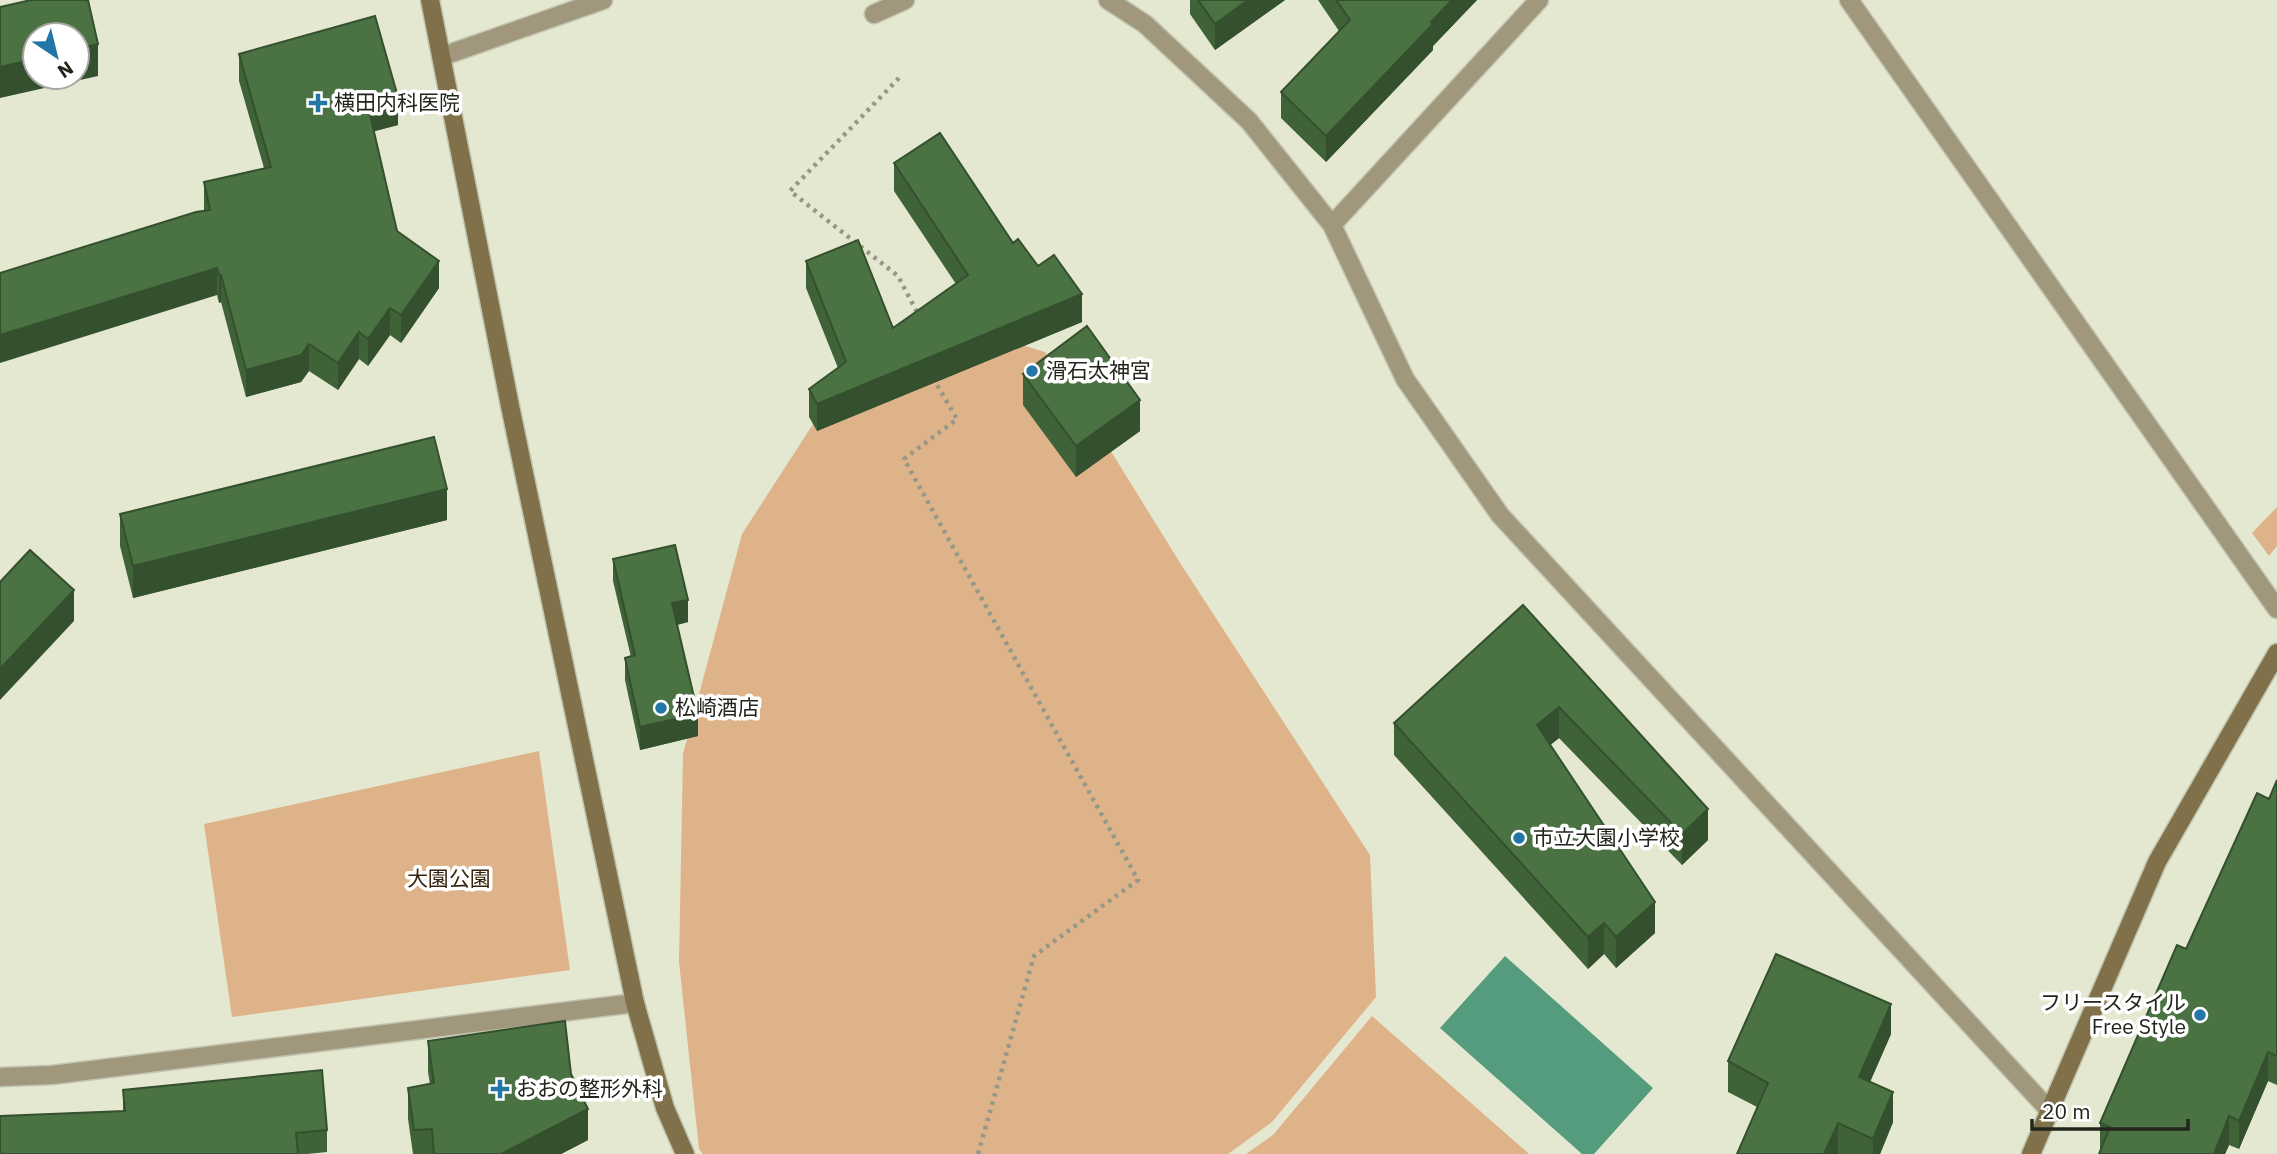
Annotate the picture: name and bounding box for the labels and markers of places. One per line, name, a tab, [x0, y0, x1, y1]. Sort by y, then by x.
place label: 横田内科医院	[334, 88, 460, 116]
marker: 横田内科医院	[308, 93, 328, 113]
place label: 滑石太神宮	[1046, 356, 1151, 384]
marker: 滑石太神宮	[1024, 363, 1040, 379]
place label: 松崎酒店	[675, 693, 759, 721]
marker: 松崎酒店	[653, 700, 669, 716]
place label: 市立大園小学校	[1533, 823, 1680, 851]
marker: 市立大園小学校	[1511, 830, 1527, 846]
place label: フリースタイル Free Style	[2040, 988, 2186, 1040]
marker: フリースタイル Free Style	[2192, 1007, 2208, 1023]
place label: おおの整形外科	[516, 1074, 663, 1102]
marker: おおの整形外科	[490, 1079, 510, 1099]

